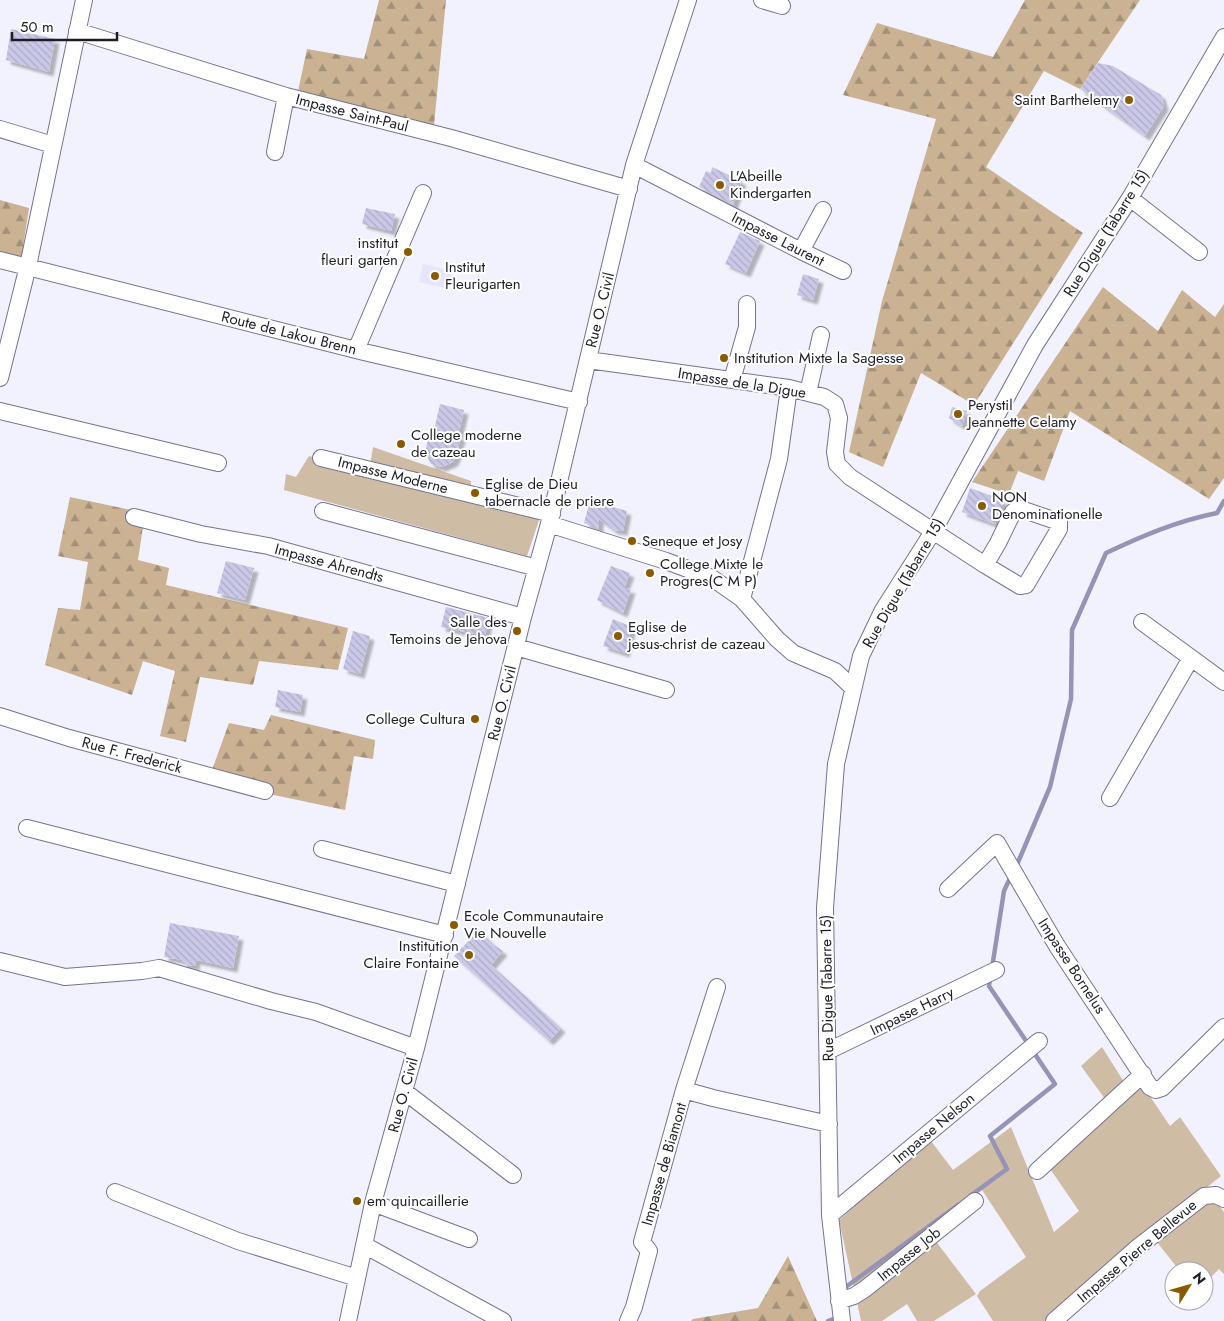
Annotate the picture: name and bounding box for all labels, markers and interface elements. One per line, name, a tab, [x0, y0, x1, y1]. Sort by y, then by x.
scale bar	[12, 10, 118, 42]
text: 50 m	[20, 16, 54, 38]
street label: Impasse Saint-Paul	[293, 88, 411, 138]
place label: Saint Barthelemy	[1014, 89, 1119, 111]
marker: Saint Barthelemy	[1123, 94, 1135, 106]
place label: L'Abeille Kindergarten	[730, 165, 812, 204]
street label: Rue Digue (Tabarre 15)	[1058, 165, 1154, 301]
marker: L'Abeille Kindergarten	[714, 179, 726, 191]
street label: Impasse Laurent	[728, 206, 829, 272]
place label: institut fleuri garten	[321, 232, 398, 271]
marker: institut fleuri garten	[402, 246, 414, 258]
place label: Institut Fleurigarten	[445, 256, 521, 295]
marker: Institut Fleurigarten	[429, 270, 441, 282]
street label: Rue O. Civil	[580, 270, 620, 350]
street label: Route de Lakou Brenn	[219, 306, 359, 360]
place label: Institution Mixte la Sagesse	[734, 347, 904, 369]
marker: Institution Mixte la Sagesse	[718, 352, 730, 364]
street label: Impasse de la Digue	[676, 362, 808, 404]
place label: Perystil Jeannette Celamy	[966, 394, 1077, 433]
marker: Perystil Jeannette Celamy	[952, 408, 964, 420]
place label: College moderne de cazeau	[411, 424, 522, 463]
marker: College moderne de cazeau	[395, 438, 407, 450]
street label: Impasse Moderne	[336, 451, 451, 499]
place label: Eglise de Dieu tabernacle de priere	[485, 473, 614, 512]
place label: NON Denominationelle	[992, 486, 1103, 525]
marker: Eglise de Dieu tabernacle de priere	[469, 487, 481, 499]
marker: NON Denominationelle	[976, 500, 988, 512]
street label: Rue Digue (Tabarre 15)	[857, 514, 949, 652]
place label: Seneque et Josy	[642, 530, 743, 552]
marker: Seneque et Josy	[626, 535, 638, 547]
street label: Impasse Ahrendts	[272, 538, 386, 588]
place label: College Mixte le Progres(C M P)	[660, 553, 763, 592]
marker: College Mixte le Progres(C M P)	[644, 567, 656, 579]
place label: Salle des Temoins de Jehova	[390, 611, 507, 650]
place label: Eglise de jesus-christ de cazeau	[627, 616, 765, 655]
marker: Salle des Temoins de Jehova	[511, 625, 523, 637]
marker: Eglise de jesus-christ de cazeau	[612, 630, 624, 642]
street label: Rue O. Civil	[482, 663, 522, 743]
place label: College Cultura	[366, 708, 465, 730]
marker: College Cultura	[469, 713, 481, 725]
street label: Rue F. Frederick	[79, 731, 185, 779]
place label: Ecole Communautaire Vie Nouvelle	[464, 905, 604, 944]
street label: Impasse Bornelus	[1033, 914, 1111, 1018]
street label: Rue Digue (Tabarre 15)	[815, 915, 839, 1061]
marker: Ecole Communautaire Vie Nouvelle	[448, 919, 460, 931]
place label: Institution Claire Fontaine	[364, 935, 459, 974]
marker: Institution Claire Fontaine	[463, 949, 475, 961]
street label: Impasse Harry	[866, 981, 958, 1041]
street label: Rue O. Civil	[382, 1055, 424, 1135]
street label: Impasse Nelson	[888, 1087, 980, 1169]
street label: Impasse de Biamont	[636, 1100, 692, 1228]
place label: em quincaillerie	[367, 1190, 469, 1212]
street label: Impasse Pierre Bellevue	[1072, 1194, 1202, 1308]
marker: em quincaillerie	[351, 1195, 363, 1207]
street label: Impasse Job	[873, 1221, 946, 1286]
north arrow	[1164, 1261, 1214, 1311]
text: N	[1188, 1268, 1211, 1289]

